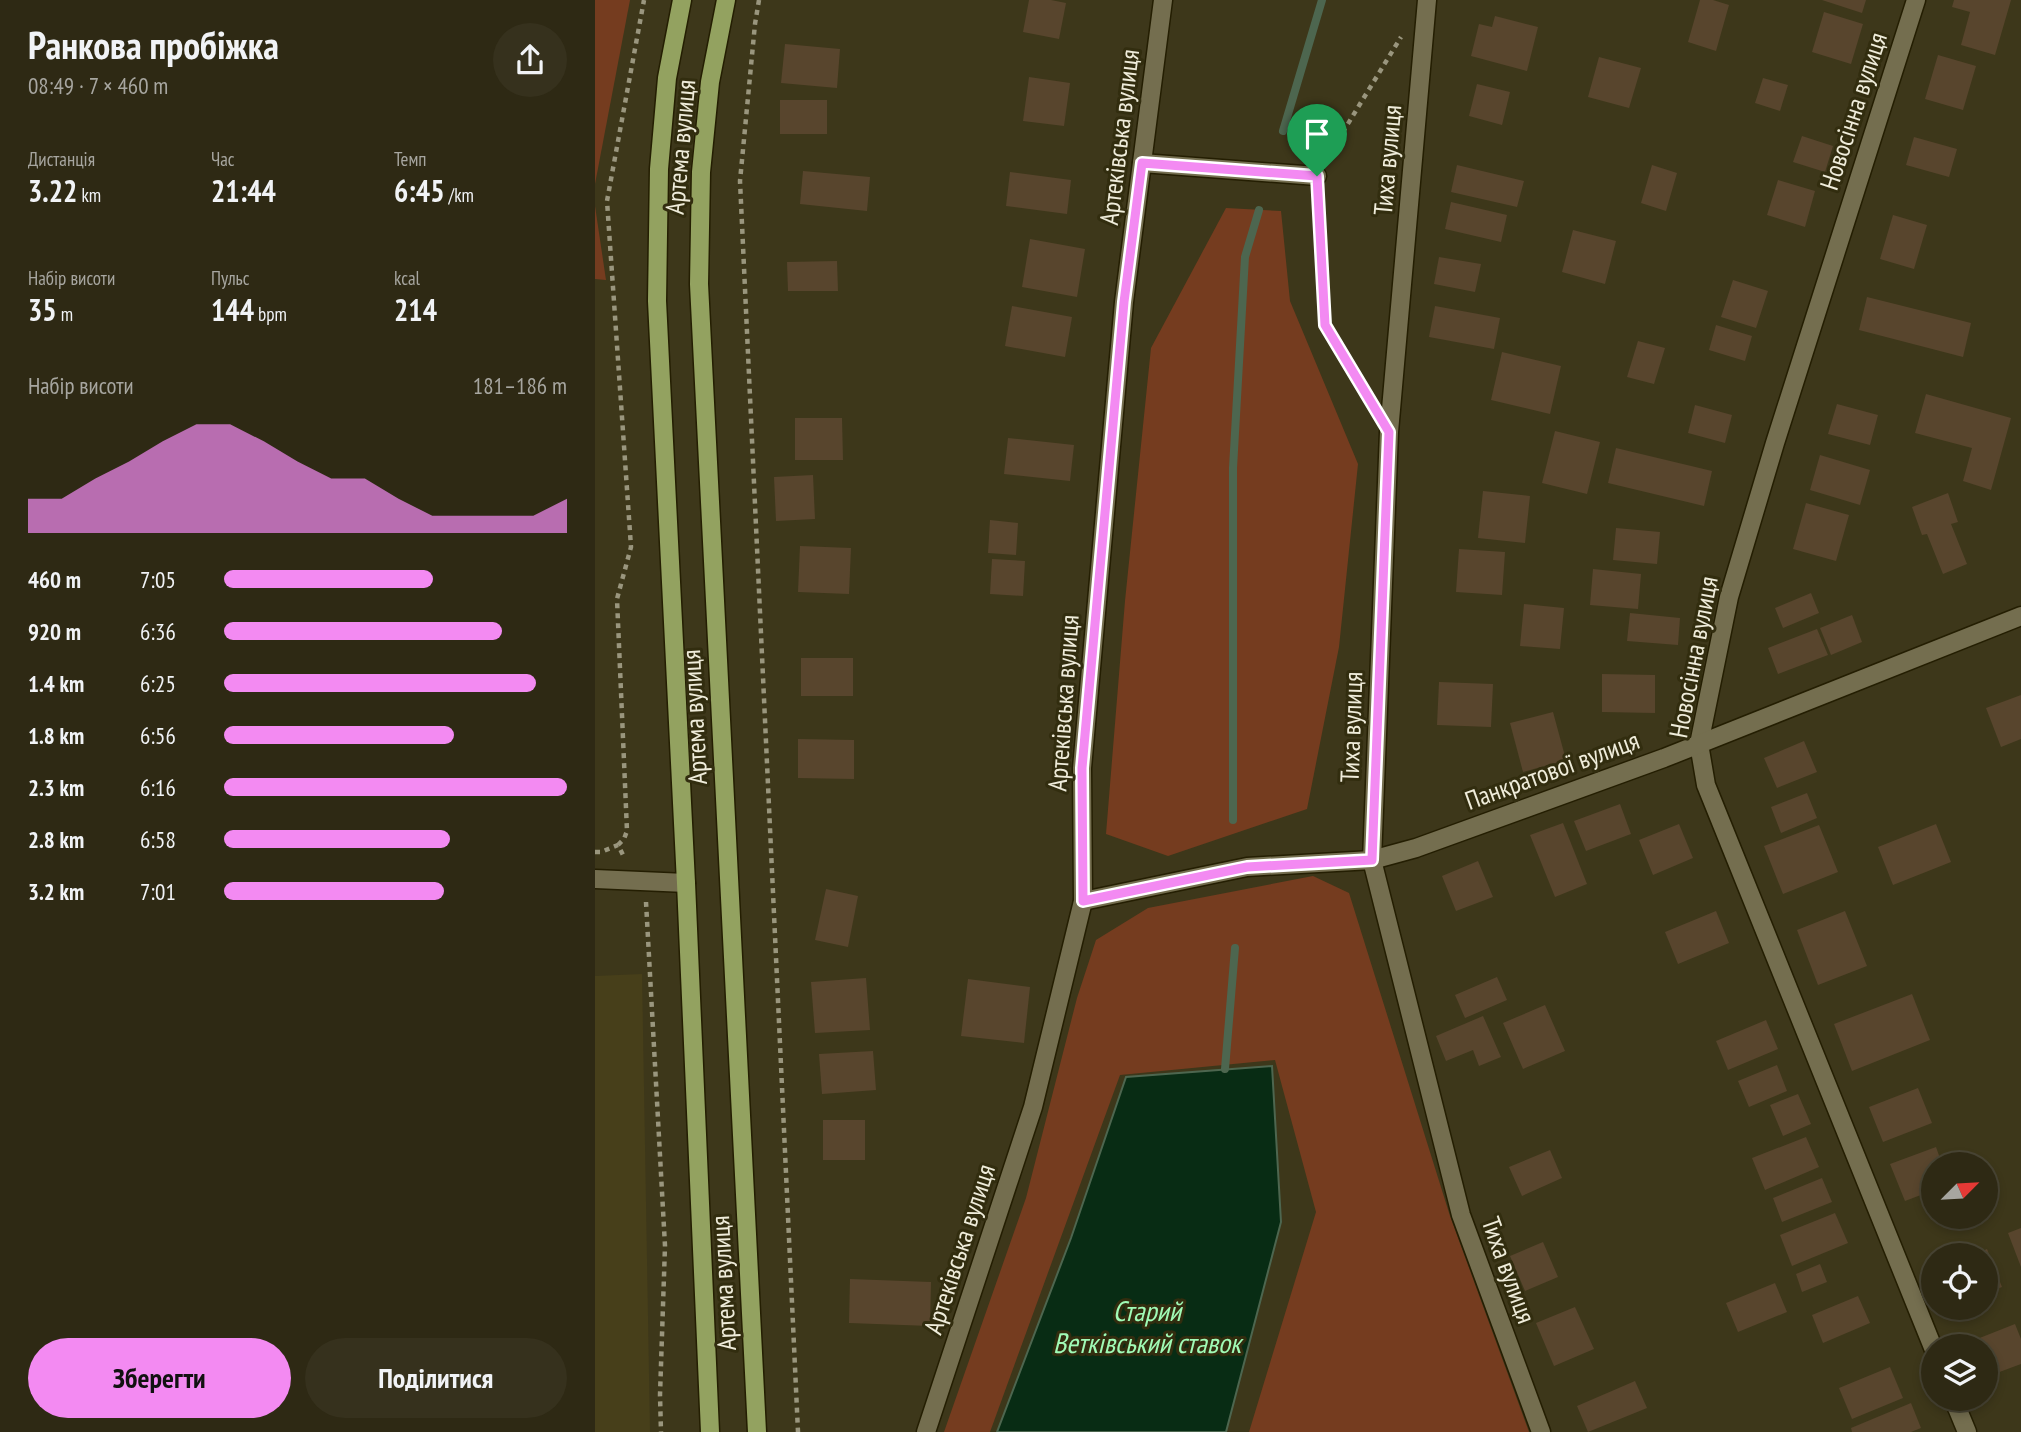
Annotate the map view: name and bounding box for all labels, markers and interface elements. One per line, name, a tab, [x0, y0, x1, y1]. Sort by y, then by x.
text: Ранкова пробіжка	[28, 20, 279, 69]
button: share	[493, 23, 567, 97]
street label: Новосінна вулиця	[1812, 28, 1894, 194]
street label: Артеківська вулиця	[1092, 47, 1146, 227]
text: 08:49 · 7 × 460 m	[28, 71, 168, 100]
street label: Артема вулиця	[658, 78, 702, 216]
street label: Тиха вулиця	[1366, 103, 1408, 217]
pin	[1287, 104, 1347, 176]
icon: arrive	[1298, 115, 1336, 153]
text: Дистанція	[28, 147, 95, 171]
text: Час	[211, 147, 235, 171]
text: Темп	[394, 147, 426, 171]
text: 3.22	[28, 171, 77, 210]
text: 21:44	[211, 171, 276, 210]
text: 6:45	[394, 171, 445, 210]
text: km	[77, 183, 101, 207]
text: /km	[445, 183, 474, 207]
text: Набір висоти	[28, 266, 115, 290]
text: Пульс	[211, 266, 249, 290]
text: kcal	[394, 266, 420, 290]
text: 35	[28, 290, 57, 329]
text: 144	[211, 290, 254, 329]
text: 214	[394, 290, 437, 329]
text: m	[57, 302, 73, 326]
text: bpm	[254, 302, 287, 326]
text: Набір висоти	[28, 371, 134, 400]
text: 181–186 m	[473, 371, 567, 400]
text: 460 m	[28, 565, 81, 594]
text: 7:05	[140, 565, 176, 594]
street label: Новосінна вулиця	[1661, 573, 1725, 741]
street label: Артеківська вулиця	[1040, 614, 1086, 792]
text: 920 m	[28, 617, 81, 646]
text: 6:36	[140, 617, 176, 646]
street label: Артема вулиця	[674, 649, 714, 785]
text: 1.4 km	[28, 669, 84, 698]
text: 6:25	[140, 669, 176, 698]
street label: Тиха вулиця	[1333, 671, 1369, 783]
text: 1.8 km	[28, 721, 84, 750]
text: 6:56	[140, 721, 176, 750]
street label: Панкратової вулиця	[1460, 723, 1644, 817]
text: 2.3 km	[28, 773, 84, 802]
text: 6:16	[140, 773, 176, 802]
text: 2.8 km	[28, 825, 84, 854]
text: 6:58	[140, 825, 176, 854]
text: 3.2 km	[28, 877, 84, 906]
text: 7:01	[140, 877, 176, 906]
north arrow	[1921, 1152, 1999, 1228]
map controls	[1921, 1152, 1998, 1411]
street label: Артеківська вулиця	[916, 1160, 1002, 1338]
street label: Тиха вулиця	[1475, 1212, 1543, 1328]
street label: Артема вулиця	[703, 1215, 743, 1351]
button: locate	[1921, 1243, 1998, 1320]
water label: Старий Ветківський ставок	[1053, 1292, 1244, 1361]
button: layers	[1921, 1334, 1998, 1411]
button: Зберегти	[28, 1338, 291, 1418]
button: Поділитися	[305, 1338, 567, 1418]

